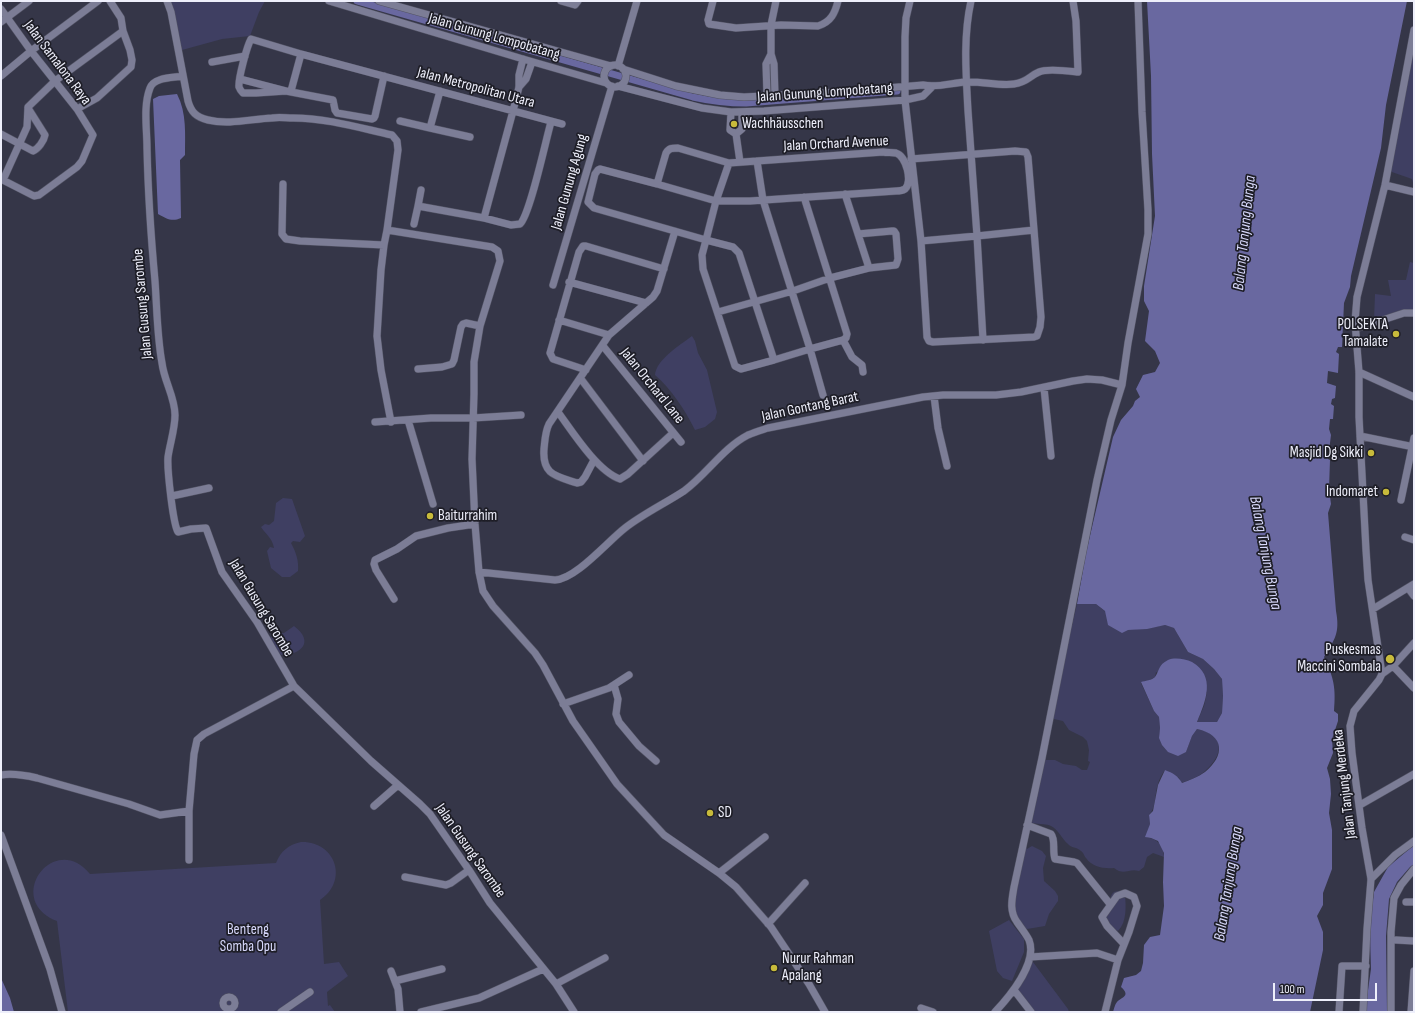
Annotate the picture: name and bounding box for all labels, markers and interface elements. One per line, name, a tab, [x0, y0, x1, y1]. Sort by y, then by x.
street label: Jalan Gunung Lompobatang	[426, 10, 562, 64]
street label: Jalan Samalona Raya	[19, 17, 95, 109]
street label: Jalan Metropolitan Utara	[415, 64, 537, 112]
street label: Jalan Gunung Lompobatang	[757, 79, 893, 107]
place label: Wachhäusschen	[742, 115, 823, 133]
marker: Wachhäusschen	[729, 119, 739, 129]
street label: Jalan Gunung Agung	[548, 132, 592, 232]
street label: Jalan Orchard Avenue	[783, 132, 889, 156]
water label: Balang Tanjung Bunga	[1229, 175, 1261, 291]
street label: Jalan Gusung Sarombe	[129, 248, 157, 360]
place label: POLSEKTA Tamalate	[1337, 316, 1388, 351]
marker: POLSEKTA Tamalate	[1391, 329, 1401, 339]
street label: Jalan Orchard Lane	[616, 344, 688, 428]
street label: Jalan Gontang Barat	[760, 388, 860, 426]
place label: Masjid Dg Sikki	[1290, 444, 1363, 462]
marker: Masjid Dg Sikki	[1366, 448, 1376, 458]
place label: Indomaret	[1326, 483, 1378, 501]
marker: Indomaret	[1381, 487, 1391, 497]
water label: Balang Tanjung Bunga	[1245, 495, 1285, 611]
place label: Baiturrahim	[438, 507, 497, 525]
marker: Baiturrahim	[425, 511, 435, 521]
street label: Jalan Gusung Sarombe	[225, 556, 297, 660]
place label: Puskesmas Maccini Sombala	[1297, 641, 1381, 676]
marker: Puskesmas Maccini Sombala	[1384, 653, 1396, 665]
street label: Jalan Tanjung Merdeka	[1329, 728, 1361, 840]
street label: Jalan Gusung Sarombe	[431, 800, 509, 902]
place label: SD	[718, 804, 732, 822]
marker: SD	[705, 808, 715, 818]
water label: Balang Tanjung Bunga	[1210, 826, 1248, 942]
park label: Benteng Somba Opu	[220, 921, 276, 956]
place label: Nurur Rahman Apalang	[782, 950, 854, 985]
marker: Nurur Rahman Apalang	[769, 963, 779, 973]
scale bar	[1275, 975, 1379, 1001]
text: 100 m	[1280, 982, 1305, 997]

